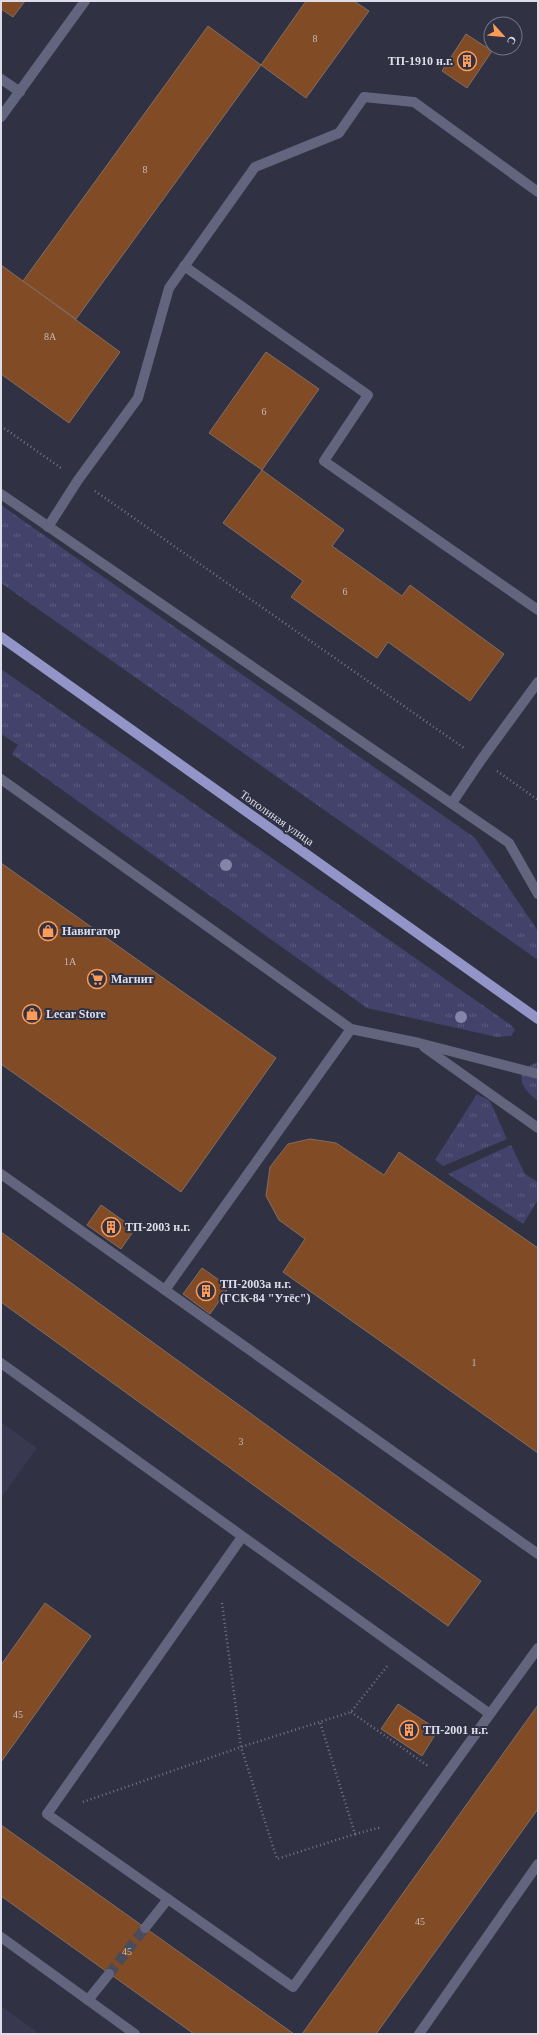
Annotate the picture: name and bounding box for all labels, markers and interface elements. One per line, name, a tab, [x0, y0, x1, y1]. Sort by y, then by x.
north arrow	[483, 16, 523, 56]
house number: 8	[313, 33, 318, 44]
text: С	[505, 34, 519, 47]
building icon: ТП-1910 н.г.	[456, 50, 478, 72]
place label: ТП-1910 н.г.	[388, 54, 453, 68]
house number: 8	[143, 164, 148, 175]
house number: 8А	[44, 331, 57, 342]
house number: 6	[262, 406, 267, 417]
house number: 6	[343, 586, 348, 597]
street label: Тополиная улица	[237, 787, 317, 849]
shop icon: Навигатор	[37, 920, 59, 942]
place label: Навигатор	[62, 924, 121, 938]
house number: 1А	[64, 956, 77, 967]
supermarket icon: Магнит	[86, 968, 108, 990]
place label: Магнит	[111, 972, 154, 986]
shop icon: Lecar Store	[21, 1003, 43, 1025]
place label: Lecar Store	[46, 1007, 107, 1021]
building icon: ТП-2003 н.г.	[100, 1216, 122, 1238]
place label: ТП-2003 н.г.	[125, 1220, 190, 1234]
place label: ТП-2003а н.г. (ГСК-84 "Утёс")	[220, 1277, 311, 1305]
building icon: ТП-2003а н.г. (ГСК-84 "Утёс")	[195, 1280, 217, 1302]
house number: 1	[472, 1357, 477, 1368]
house number: 3	[239, 1436, 244, 1447]
house number: 45	[13, 1709, 23, 1720]
building icon: ТП-2001 н.г.	[398, 1719, 420, 1741]
place label: ТП-2001 н.г.	[423, 1723, 488, 1737]
house number: 45	[415, 1916, 425, 1927]
house number: 45	[122, 1946, 132, 1957]

